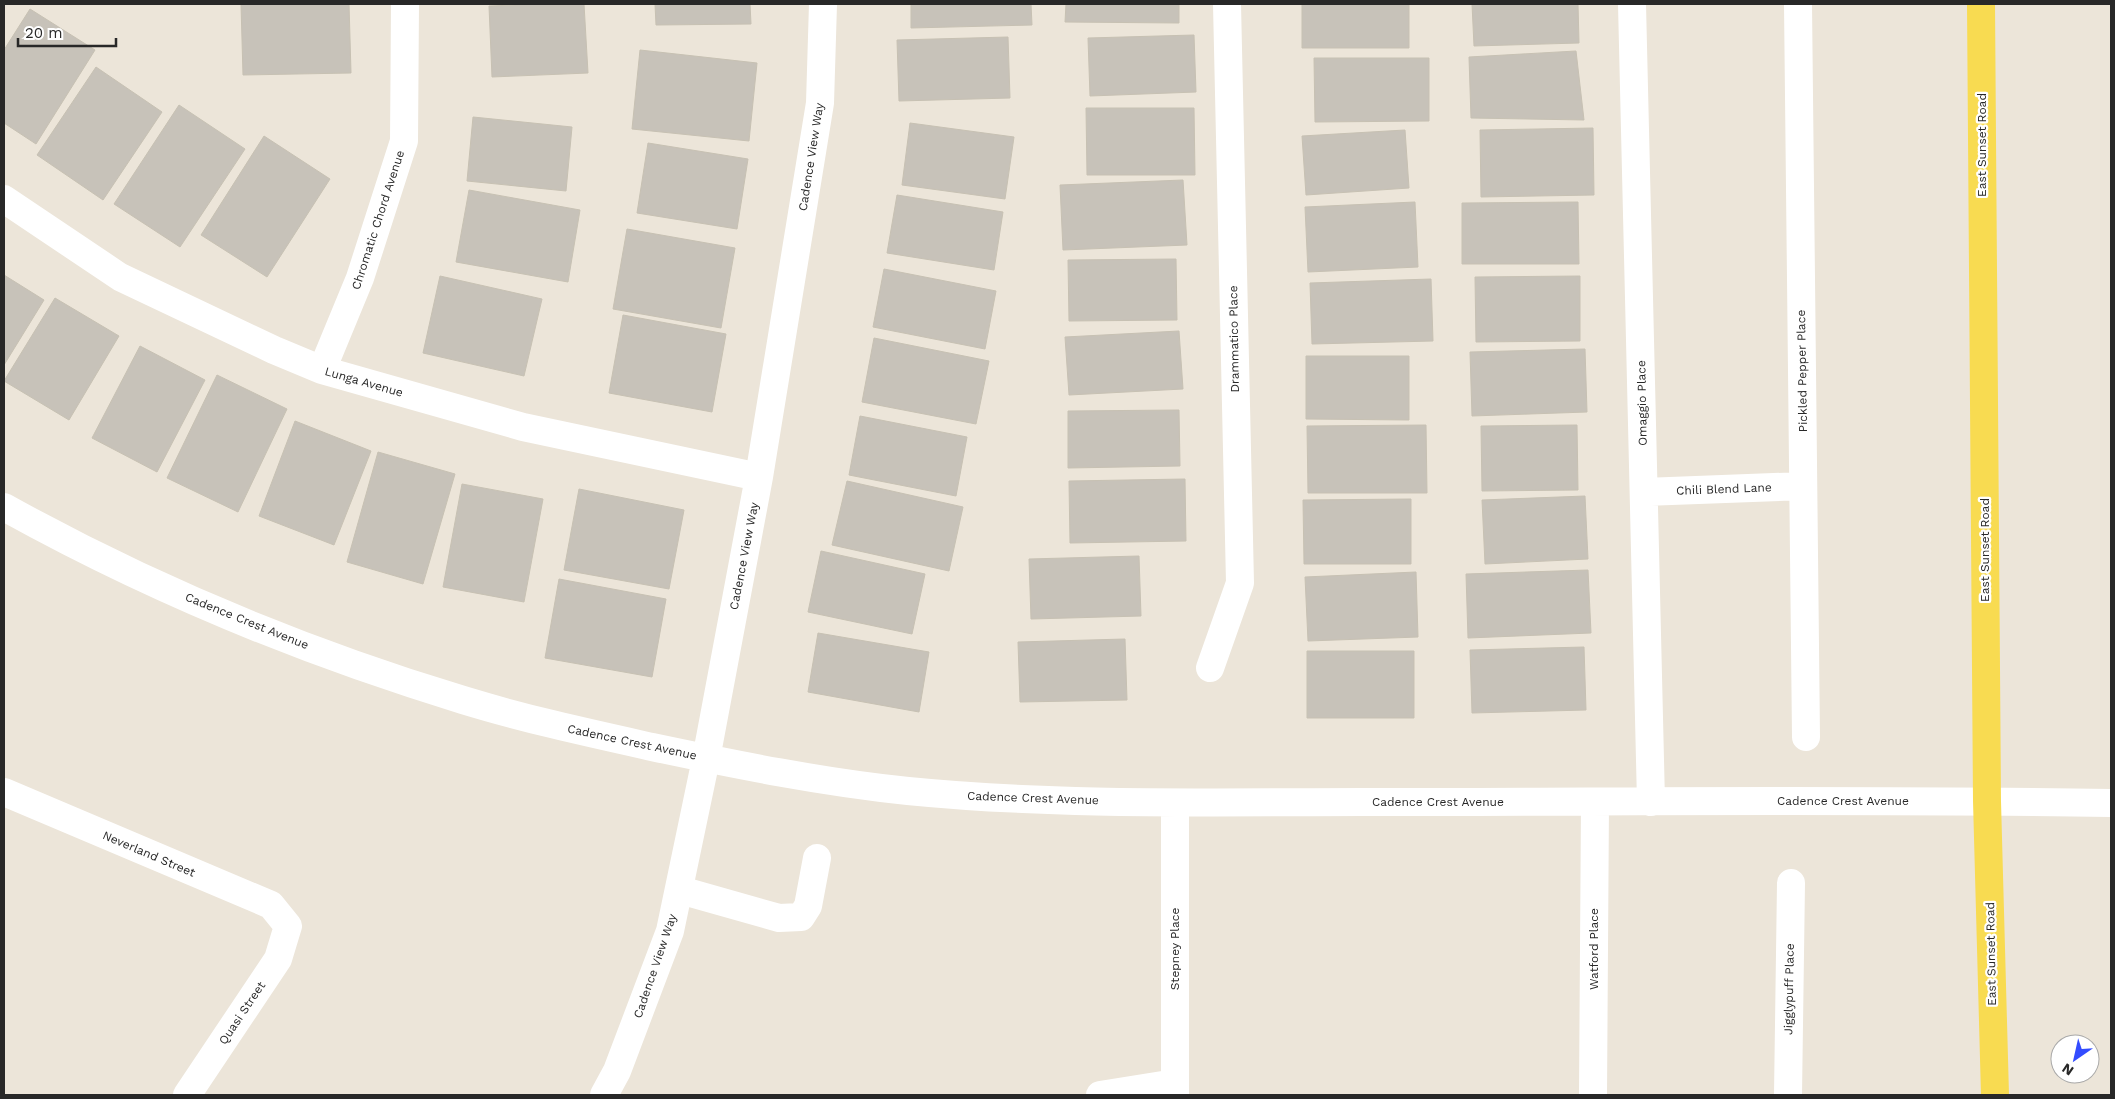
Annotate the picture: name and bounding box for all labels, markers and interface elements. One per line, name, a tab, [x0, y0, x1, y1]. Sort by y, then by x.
scale bar	[18, 15, 115, 47]
text: 20 m	[25, 24, 63, 42]
street label: East Sunset Road	[1975, 93, 1989, 197]
street label: Cadence View Way	[796, 101, 827, 212]
street label: Chromatic Chord Avenue	[349, 148, 407, 291]
street label: Drammatico Place	[1226, 285, 1242, 393]
street label: Pickled Pepper Place	[1794, 310, 1810, 432]
street label: Omaggio Place	[1634, 360, 1650, 446]
street label: Lunga Avenue	[323, 364, 405, 400]
street label: Chili Blend Lane	[1676, 480, 1772, 498]
street label: East Sunset Road	[1978, 498, 1992, 602]
street label: Cadence View Way	[727, 500, 761, 611]
street label: Cadence Crest Avenue	[183, 590, 311, 652]
street label: Cadence Crest Avenue	[566, 721, 698, 763]
street label: Cadence Crest Avenue	[967, 789, 1099, 807]
street label: Cadence Crest Avenue	[1777, 794, 1909, 808]
street label: Cadence Crest Avenue	[1372, 795, 1504, 809]
street label: Neverland Street	[101, 828, 197, 880]
street label: East Sunset Road	[1983, 902, 1999, 1006]
street label: Stepney Place	[1168, 908, 1182, 990]
street label: Watford Place	[1587, 908, 1601, 990]
street label: Cadence View Way	[631, 911, 680, 1020]
street label: Jigglypuff Place	[1781, 943, 1797, 1035]
street label: Quasi Street	[216, 979, 268, 1047]
north arrow	[2050, 1034, 2100, 1084]
text: N	[2059, 1060, 2077, 1079]

